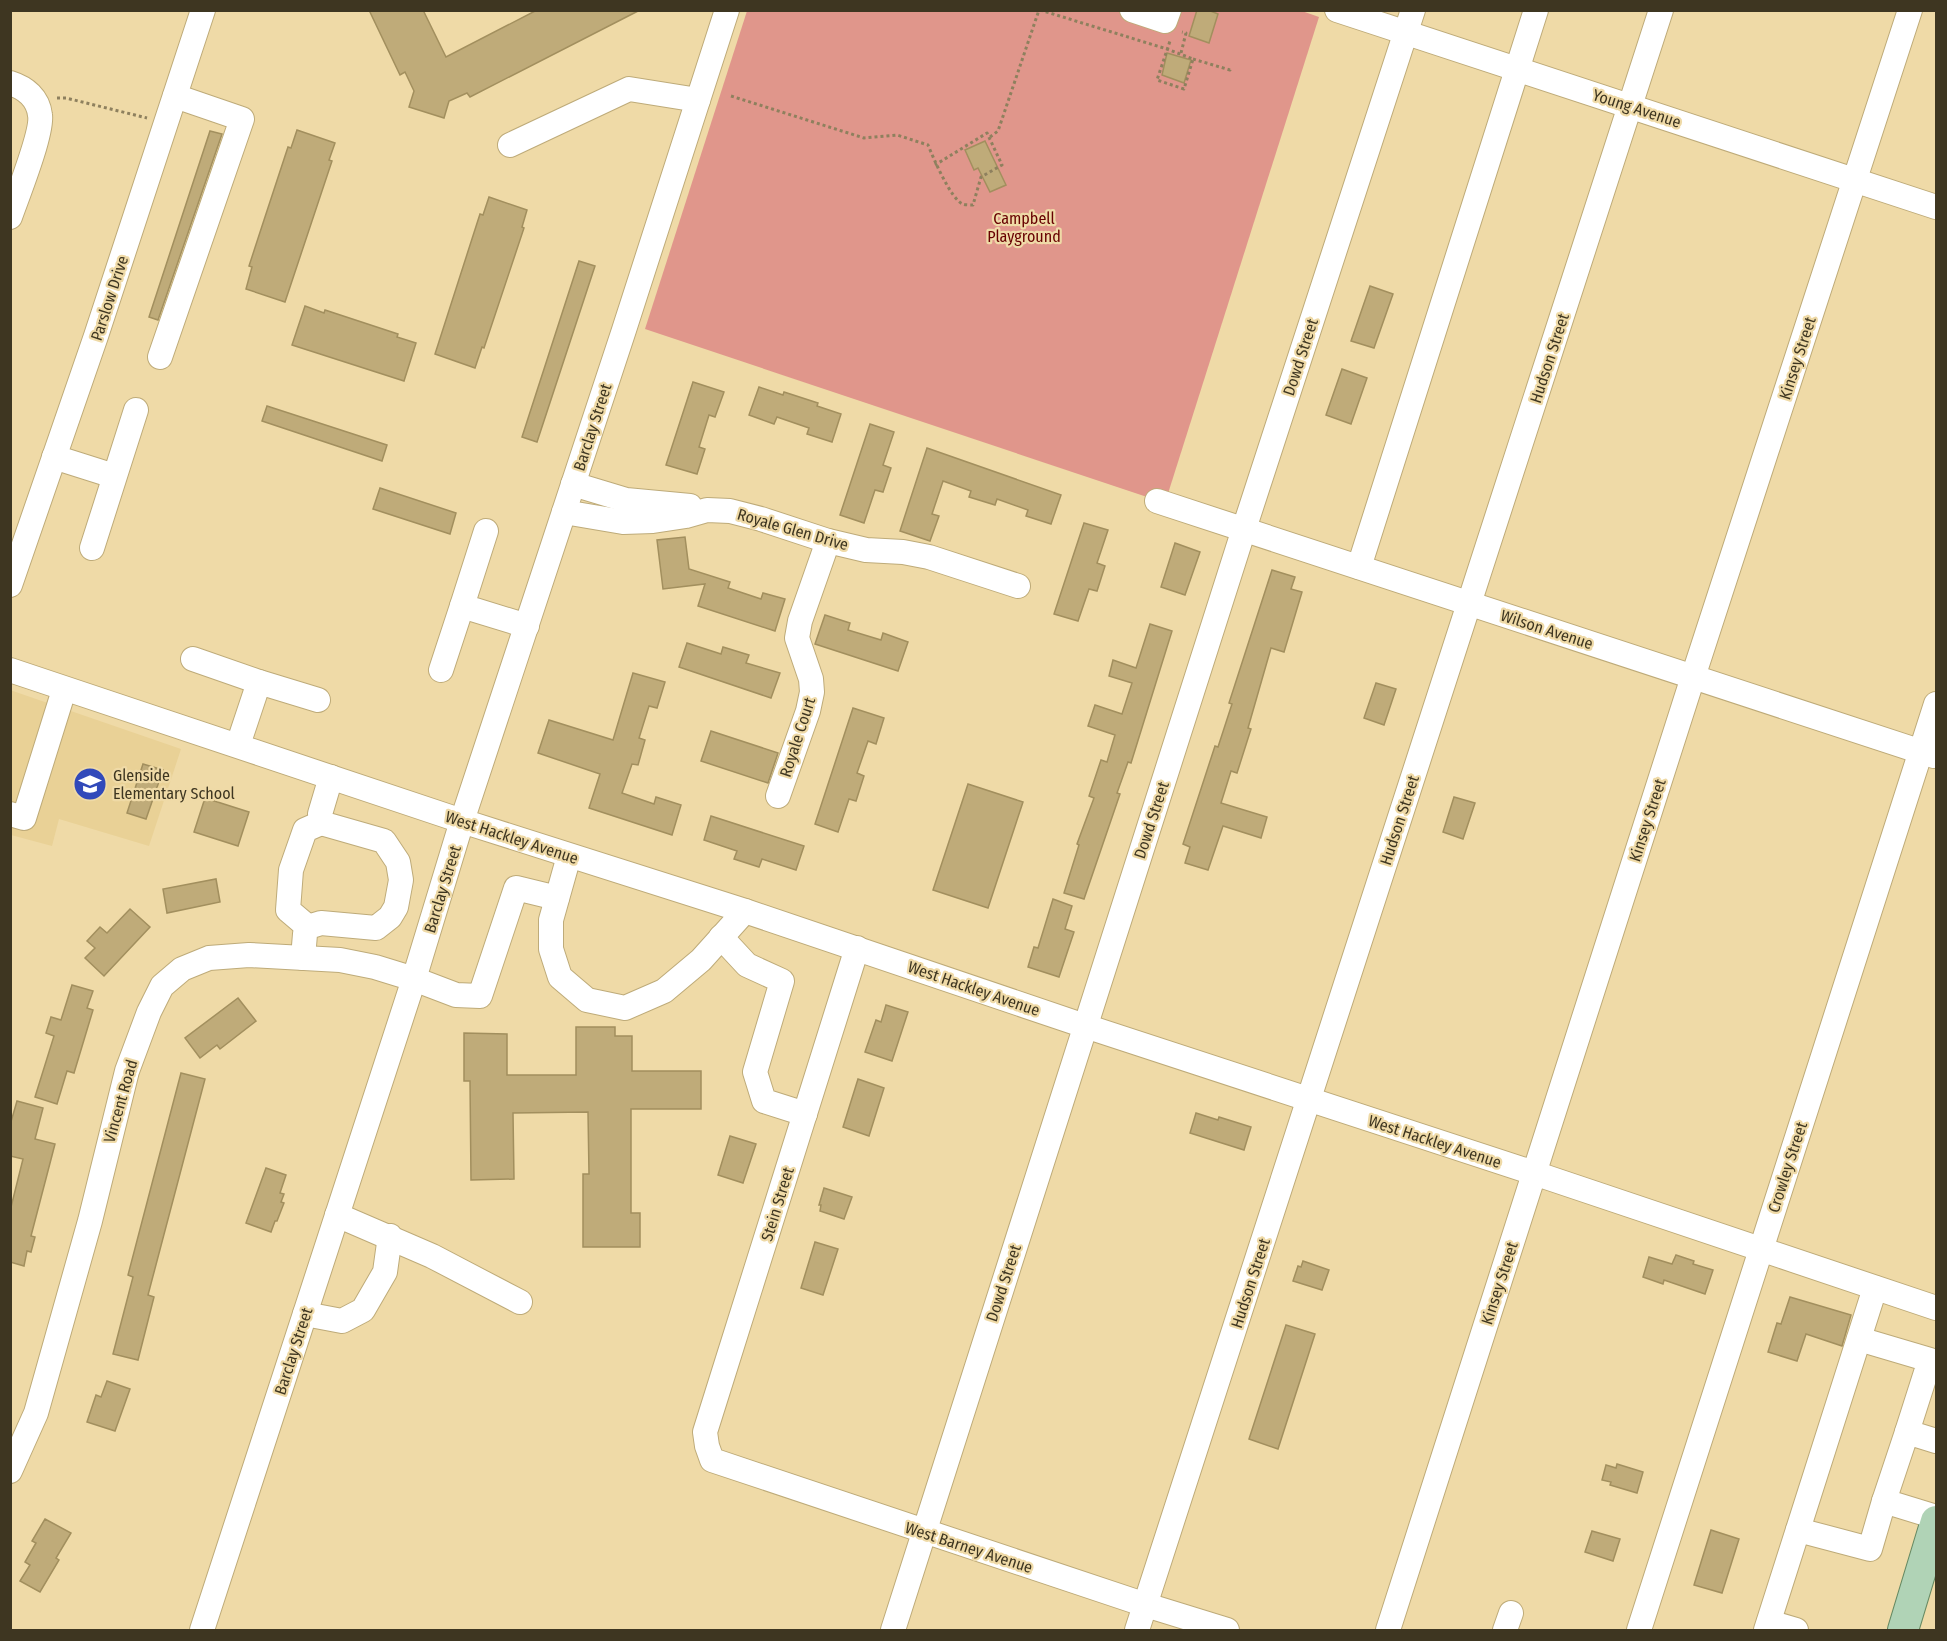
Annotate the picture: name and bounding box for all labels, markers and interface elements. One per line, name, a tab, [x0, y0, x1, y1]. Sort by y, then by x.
street label: Young Avenue	[1590, 85, 1683, 132]
park label: Campbell Playground	[987, 209, 1061, 246]
street label: Parslow Drive	[87, 253, 132, 343]
street label: Hudson Street	[1526, 310, 1573, 406]
street label: Kinsey Street	[1775, 314, 1820, 402]
street label: Dowd Street	[1279, 316, 1322, 398]
street label: Barclay Street	[569, 380, 616, 473]
street label: Royale Glen Drive	[735, 505, 851, 554]
street label: Wilson Avenue	[1498, 606, 1595, 653]
street label: Royale Court	[776, 694, 820, 779]
school or university icon: Glenside Elementary School	[72, 766, 108, 802]
place label: Glenside Elementary School	[113, 766, 235, 803]
street label: Hudson Street	[1376, 772, 1423, 868]
street label: Kinsey Street	[1625, 776, 1670, 864]
street label: Dowd Street	[1130, 779, 1173, 861]
street label: West Hackley Avenue	[443, 807, 581, 868]
street label: Barclay Street	[420, 842, 465, 935]
street label: West Hackley Avenue	[905, 957, 1042, 1020]
street label: Vincent Road	[100, 1057, 141, 1145]
street label: West Hackley Avenue	[1366, 1111, 1504, 1172]
street label: Crowley Street	[1764, 1119, 1811, 1215]
street label: Stein Street	[757, 1164, 798, 1243]
street label: Hudson Street	[1227, 1235, 1274, 1331]
street label: Kinsey Street	[1477, 1239, 1522, 1327]
street label: Dowd Street	[982, 1242, 1025, 1324]
street label: Barclay Street	[270, 1304, 317, 1397]
street label: West Barney Avenue	[903, 1518, 1035, 1577]

